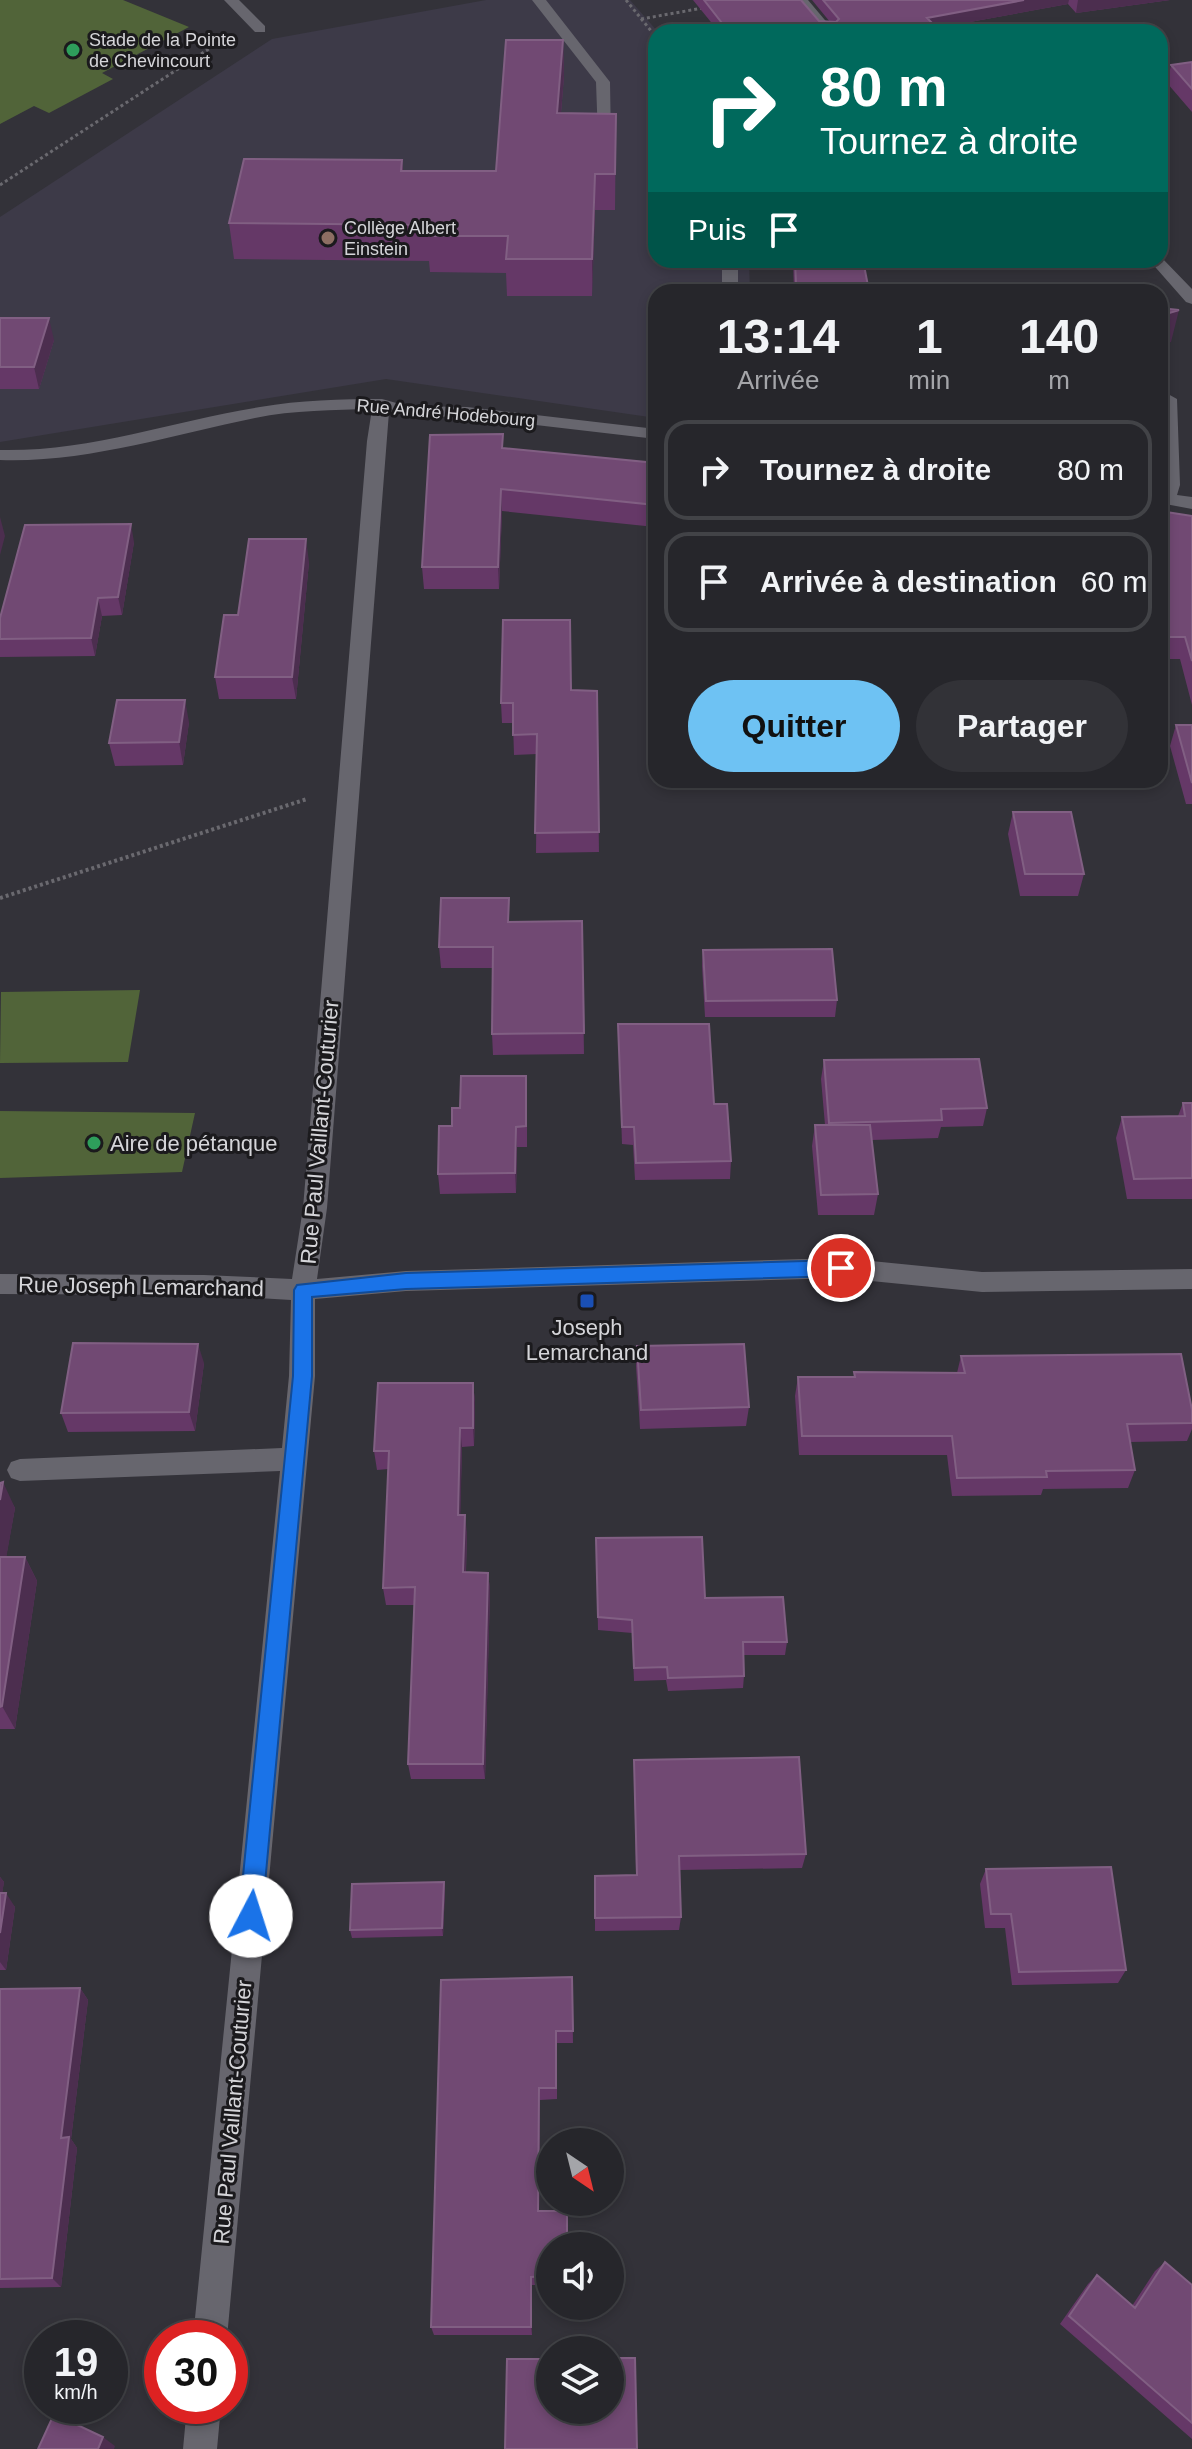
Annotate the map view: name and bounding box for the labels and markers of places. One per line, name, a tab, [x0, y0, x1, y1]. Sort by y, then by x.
place label: Stade de la Pointe de Chevincourt	[89, 30, 236, 71]
marker: Stade de la Pointe de Chevincourt	[64, 41, 82, 59]
place label: Collège Albert Einstein	[344, 218, 456, 259]
marker: Collège Albert Einstein	[319, 229, 337, 247]
place label: Aire de pétanque	[110, 1131, 278, 1156]
marker: Aire de pétanque	[85, 1134, 103, 1152]
pin	[807, 1234, 875, 1302]
marker: Joseph Lemarchand	[578, 1292, 596, 1310]
place label: Joseph Lemarchand	[526, 1315, 648, 1365]

